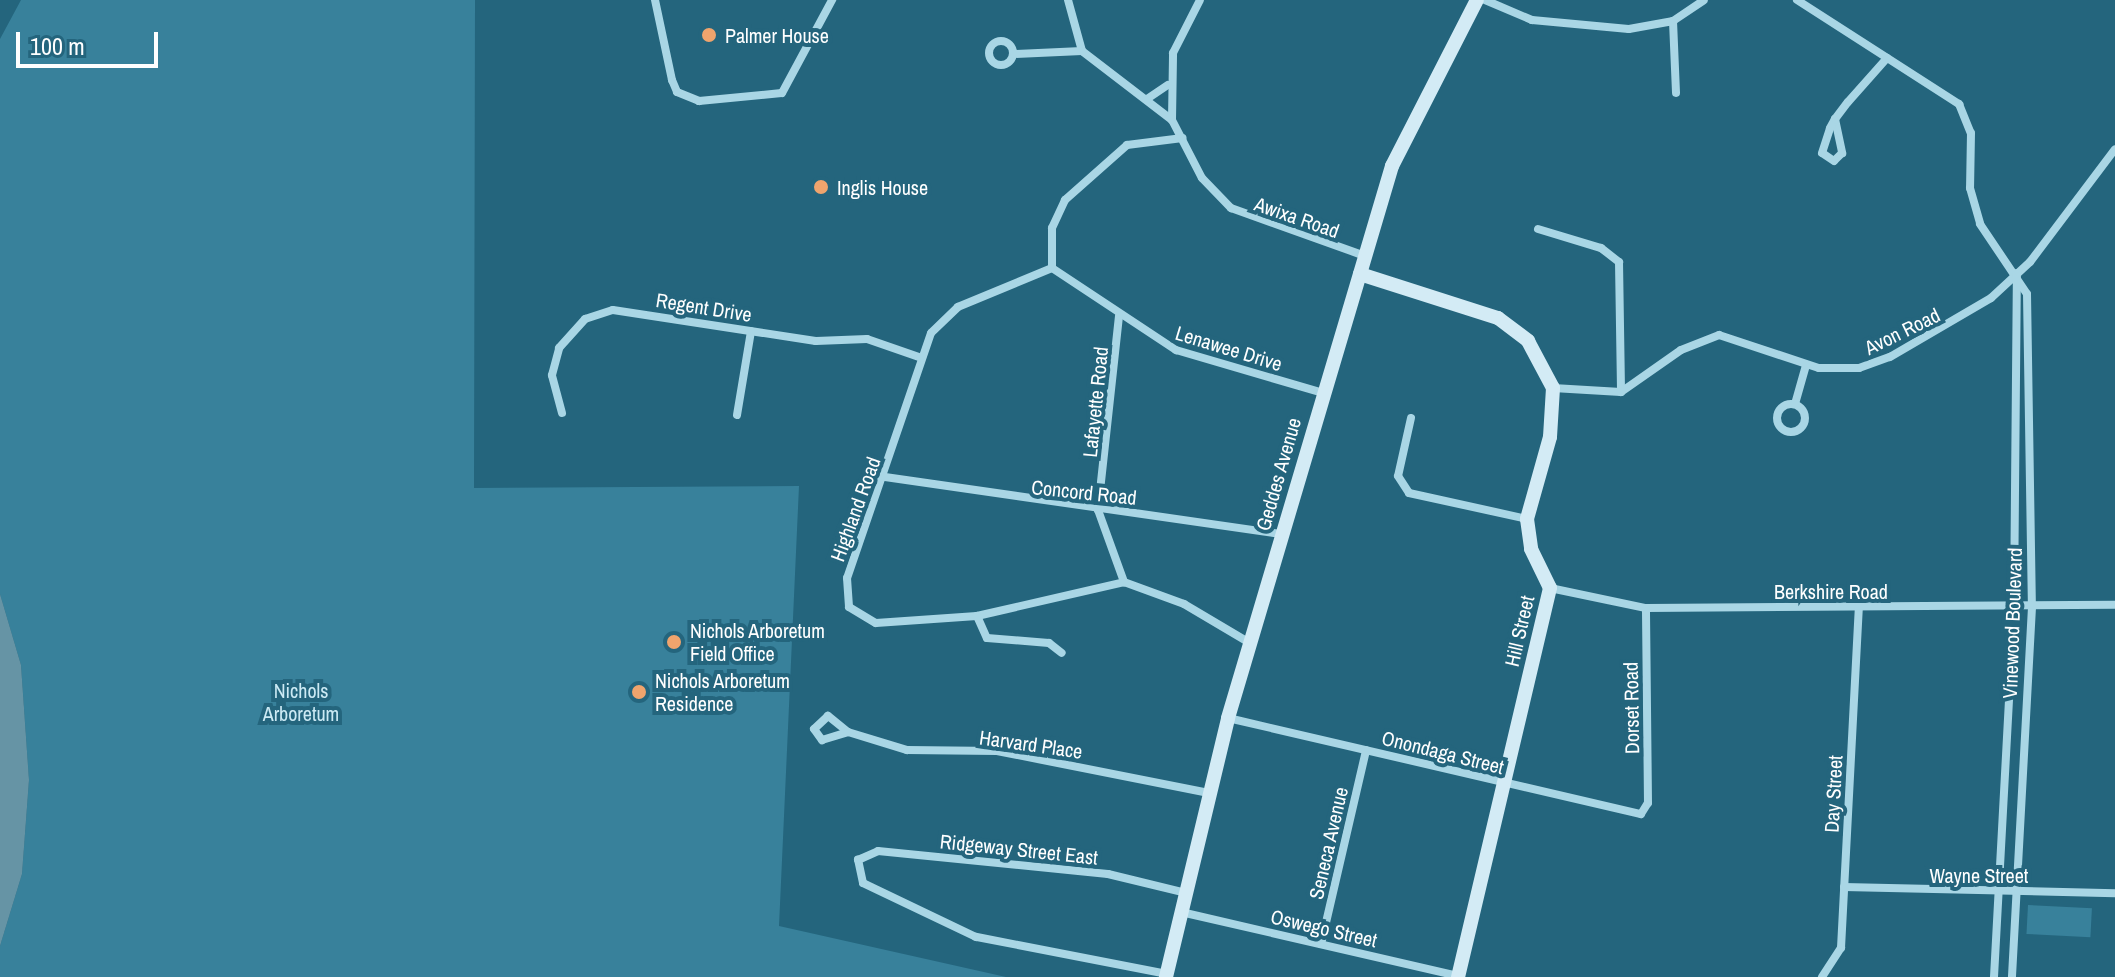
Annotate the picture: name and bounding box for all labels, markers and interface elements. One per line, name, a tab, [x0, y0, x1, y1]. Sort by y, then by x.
scale bar	[20, 16, 162, 66]
place label: Palmer House	[725, 23, 829, 47]
marker: Palmer House	[700, 26, 718, 44]
text: 100 m	[30, 30, 85, 62]
place label: Inglis House	[837, 175, 928, 199]
marker: Inglis House	[812, 178, 830, 196]
street label: Awixa Road	[1251, 191, 1343, 243]
street label: Regent Drive	[654, 288, 754, 326]
street label: Avon Road	[1860, 302, 1944, 360]
street label: Lenawee Drive	[1173, 320, 1285, 376]
street label: Lafayette Road	[1077, 345, 1113, 459]
street label: Geddes Avenue	[1250, 414, 1306, 534]
street label: Highland Road	[825, 453, 885, 565]
street label: Concord Road	[1030, 475, 1138, 509]
street label: Vinewood Boulevard	[1997, 547, 2027, 699]
street label: Berkshire Road	[1774, 579, 1888, 603]
street label: Hill Street	[1499, 593, 1539, 669]
place label: Nichols Arboretum Field Office	[690, 618, 826, 665]
marker: Nichols Arboretum Field Office	[665, 633, 683, 651]
street label: Dorset Road	[1618, 662, 1644, 754]
place label: Nichols Arboretum Residence	[655, 668, 791, 715]
park label: Nichols Arboretum	[263, 679, 339, 726]
marker: Nichols Arboretum Residence	[630, 683, 648, 701]
street label: Harvard Place	[978, 725, 1084, 763]
street label: Onondaga Street	[1379, 725, 1507, 779]
street label: Day Street	[1819, 755, 1847, 833]
street label: Seneca Avenue	[1303, 784, 1353, 902]
street label: Ridgeway Street East	[939, 829, 1099, 869]
street label: Wayne Street	[1930, 863, 2028, 887]
street label: Oswego Street	[1268, 904, 1380, 952]

